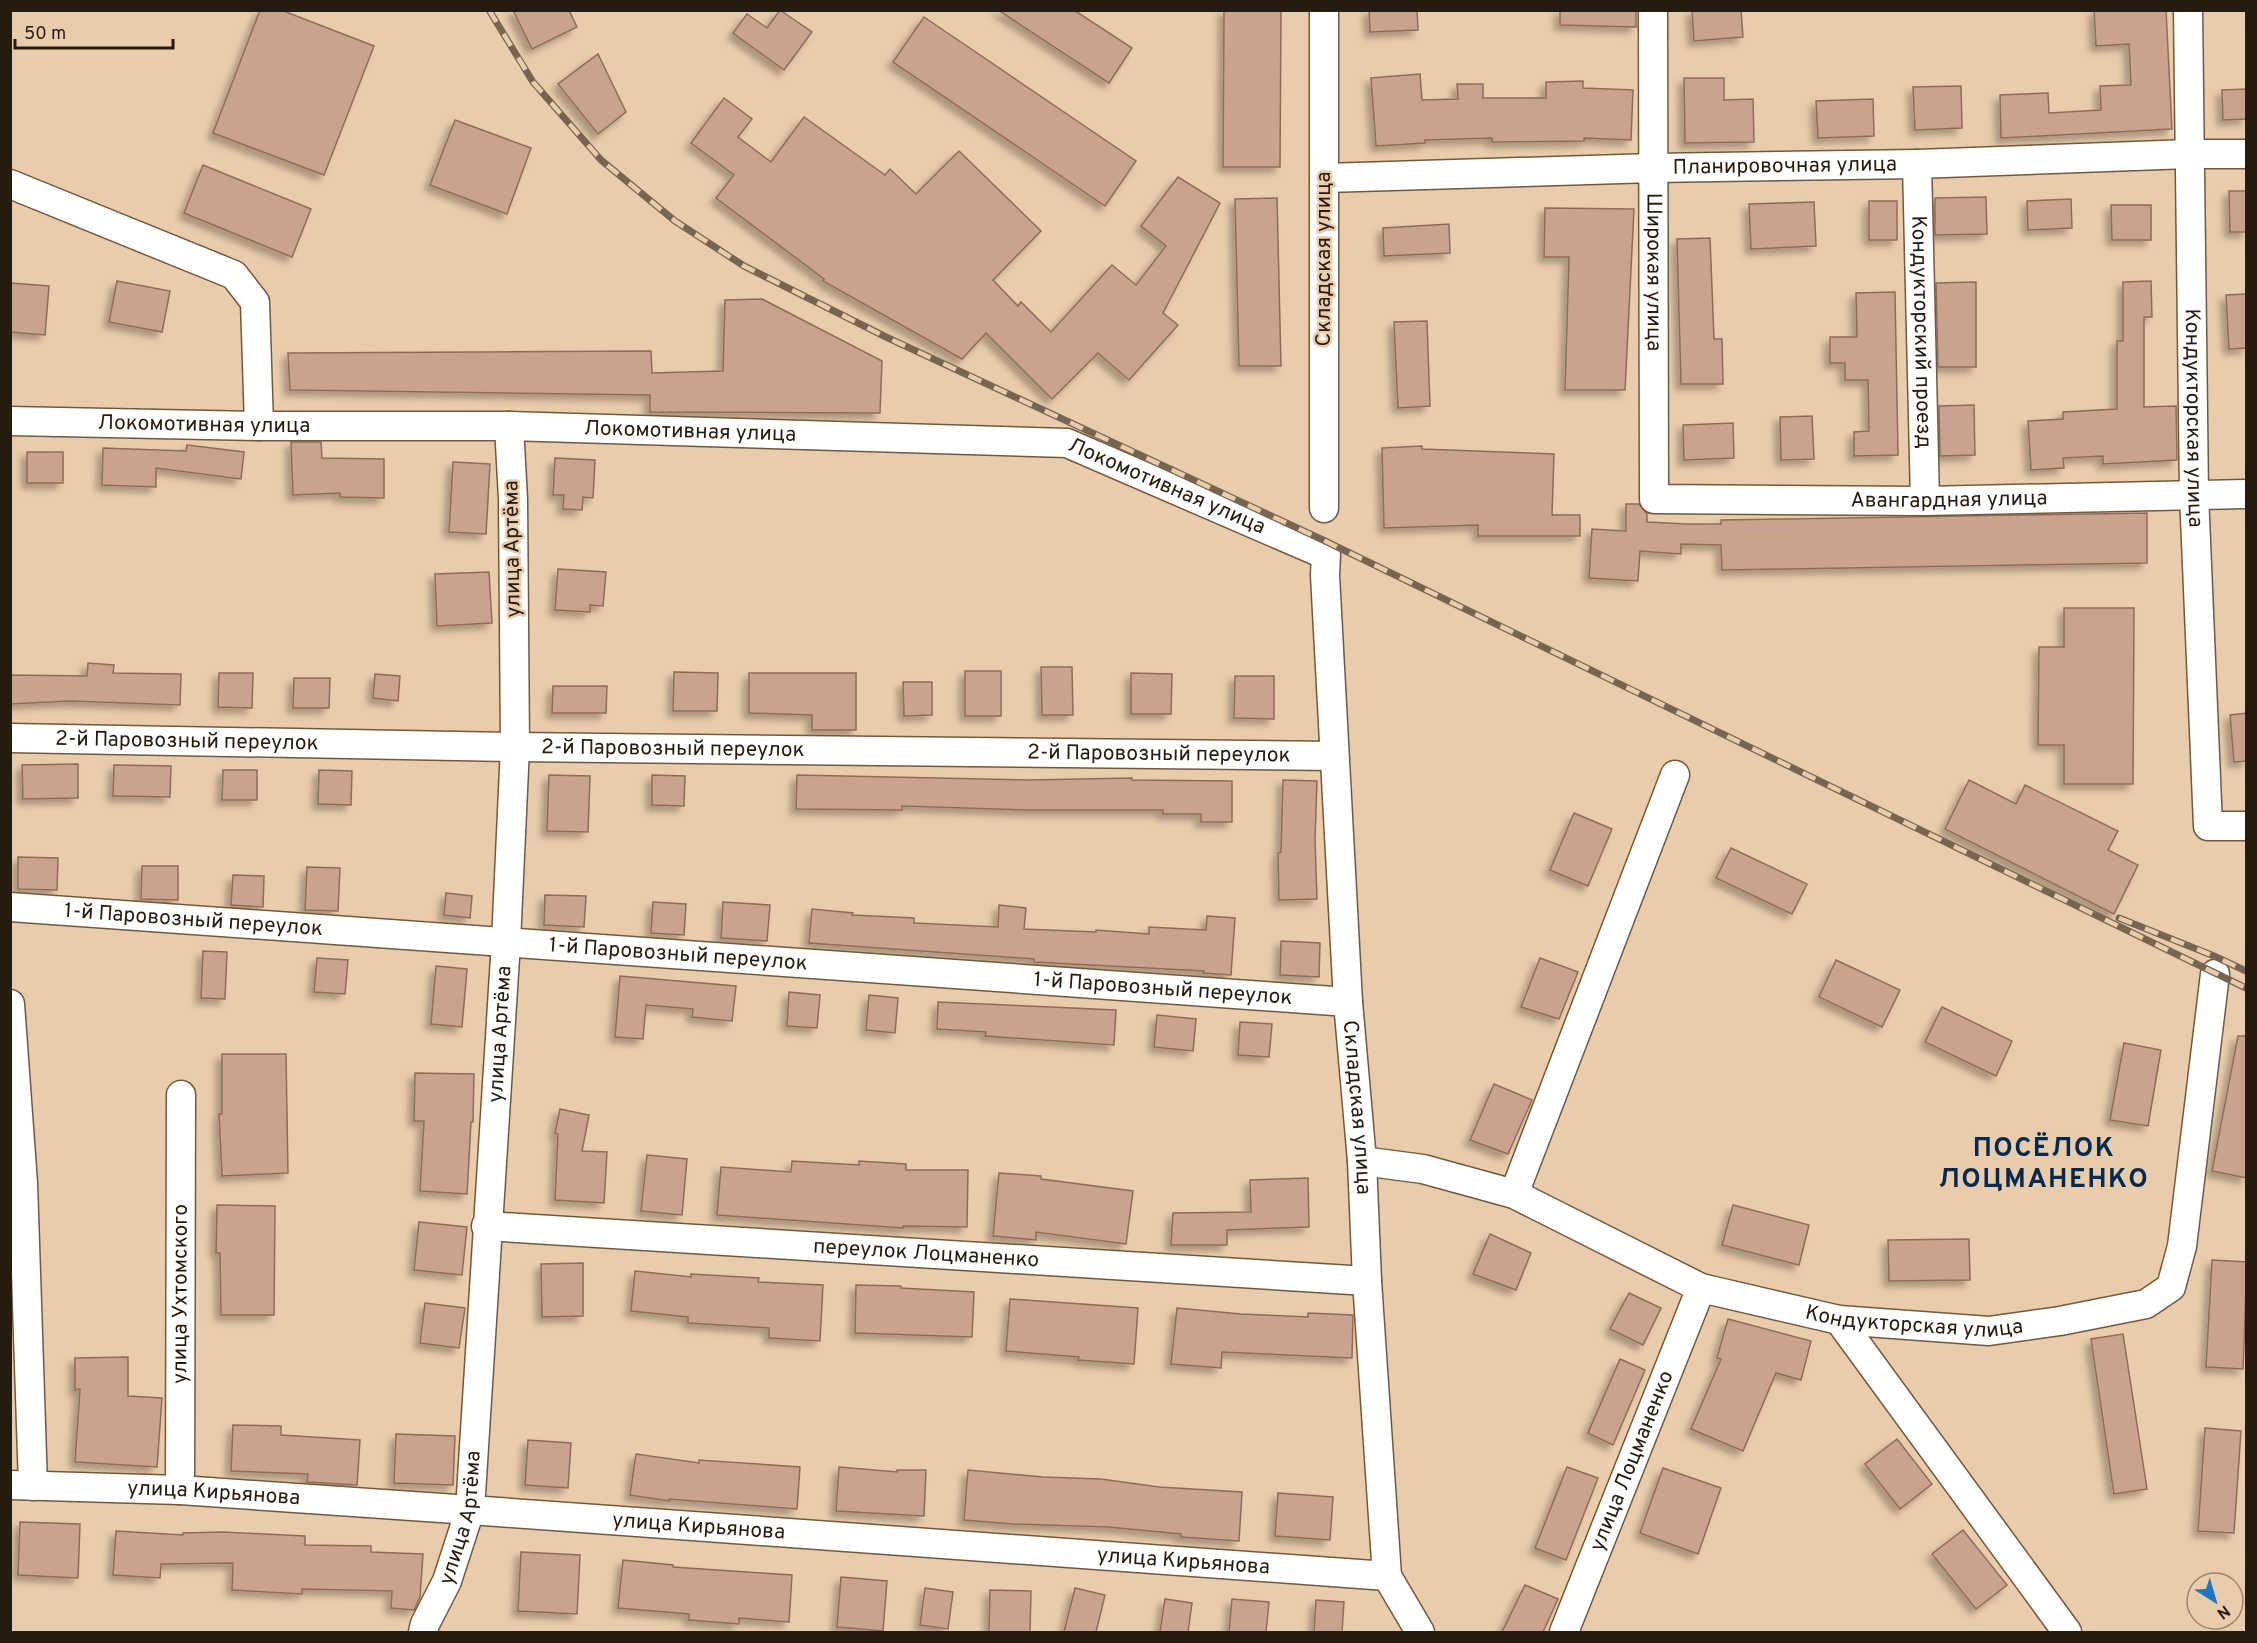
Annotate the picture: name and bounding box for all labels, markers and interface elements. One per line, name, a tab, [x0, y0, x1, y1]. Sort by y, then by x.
scale bar	[15, 12, 172, 50]
text: 50 m	[24, 23, 66, 46]
street label: Планировочная улица	[1673, 151, 1897, 181]
street label: Складская улица	[1311, 172, 1338, 346]
street label: Широкая улица	[1640, 193, 1667, 351]
street label: Кондукторский проезд	[1905, 215, 1937, 449]
street label: Кондукторская улица	[2178, 308, 2209, 528]
street label: Локомотивная улица	[97, 409, 310, 440]
street label: Локомотивная улица	[583, 415, 797, 448]
street label: Локомотивная улица	[1064, 432, 1270, 541]
street label: улица Артёма	[498, 480, 528, 618]
street label: Авангардная улица	[1850, 485, 2048, 515]
street label: 2-й Паровозный переулок	[55, 725, 319, 757]
street label: 2-й Паровозный переулок	[541, 734, 805, 764]
street label: 2-й Паровозный переулок	[1027, 739, 1291, 769]
street label: 1-й Паровозный переулок	[63, 897, 324, 943]
street label: 1-й Паровозный переулок	[548, 932, 809, 977]
street label: улица Артёма	[482, 965, 518, 1104]
street label: 1-й Паровозный переулок	[1033, 966, 1293, 1012]
street label: Складская улица	[1336, 1019, 1377, 1195]
district label: ПОСЁЛОК ЛОЦМАНЕНКО	[1939, 1132, 2149, 1197]
street label: улица Ухтомского	[167, 1204, 194, 1384]
street label: переулок Лоцманенко	[812, 1233, 1040, 1274]
street label: Кондукторская улица	[1803, 1299, 2025, 1345]
street label: улица Лоцманенко	[1584, 1367, 1680, 1555]
street label: улица Артёма	[433, 1450, 487, 1588]
street label: улица Кирьянова	[127, 1475, 301, 1512]
street label: улица Кирьянова	[611, 1507, 786, 1546]
street label: улица Кирьянова	[1096, 1542, 1271, 1581]
north arrow	[2185, 1571, 2245, 1631]
text: N	[2212, 1600, 2233, 1623]

